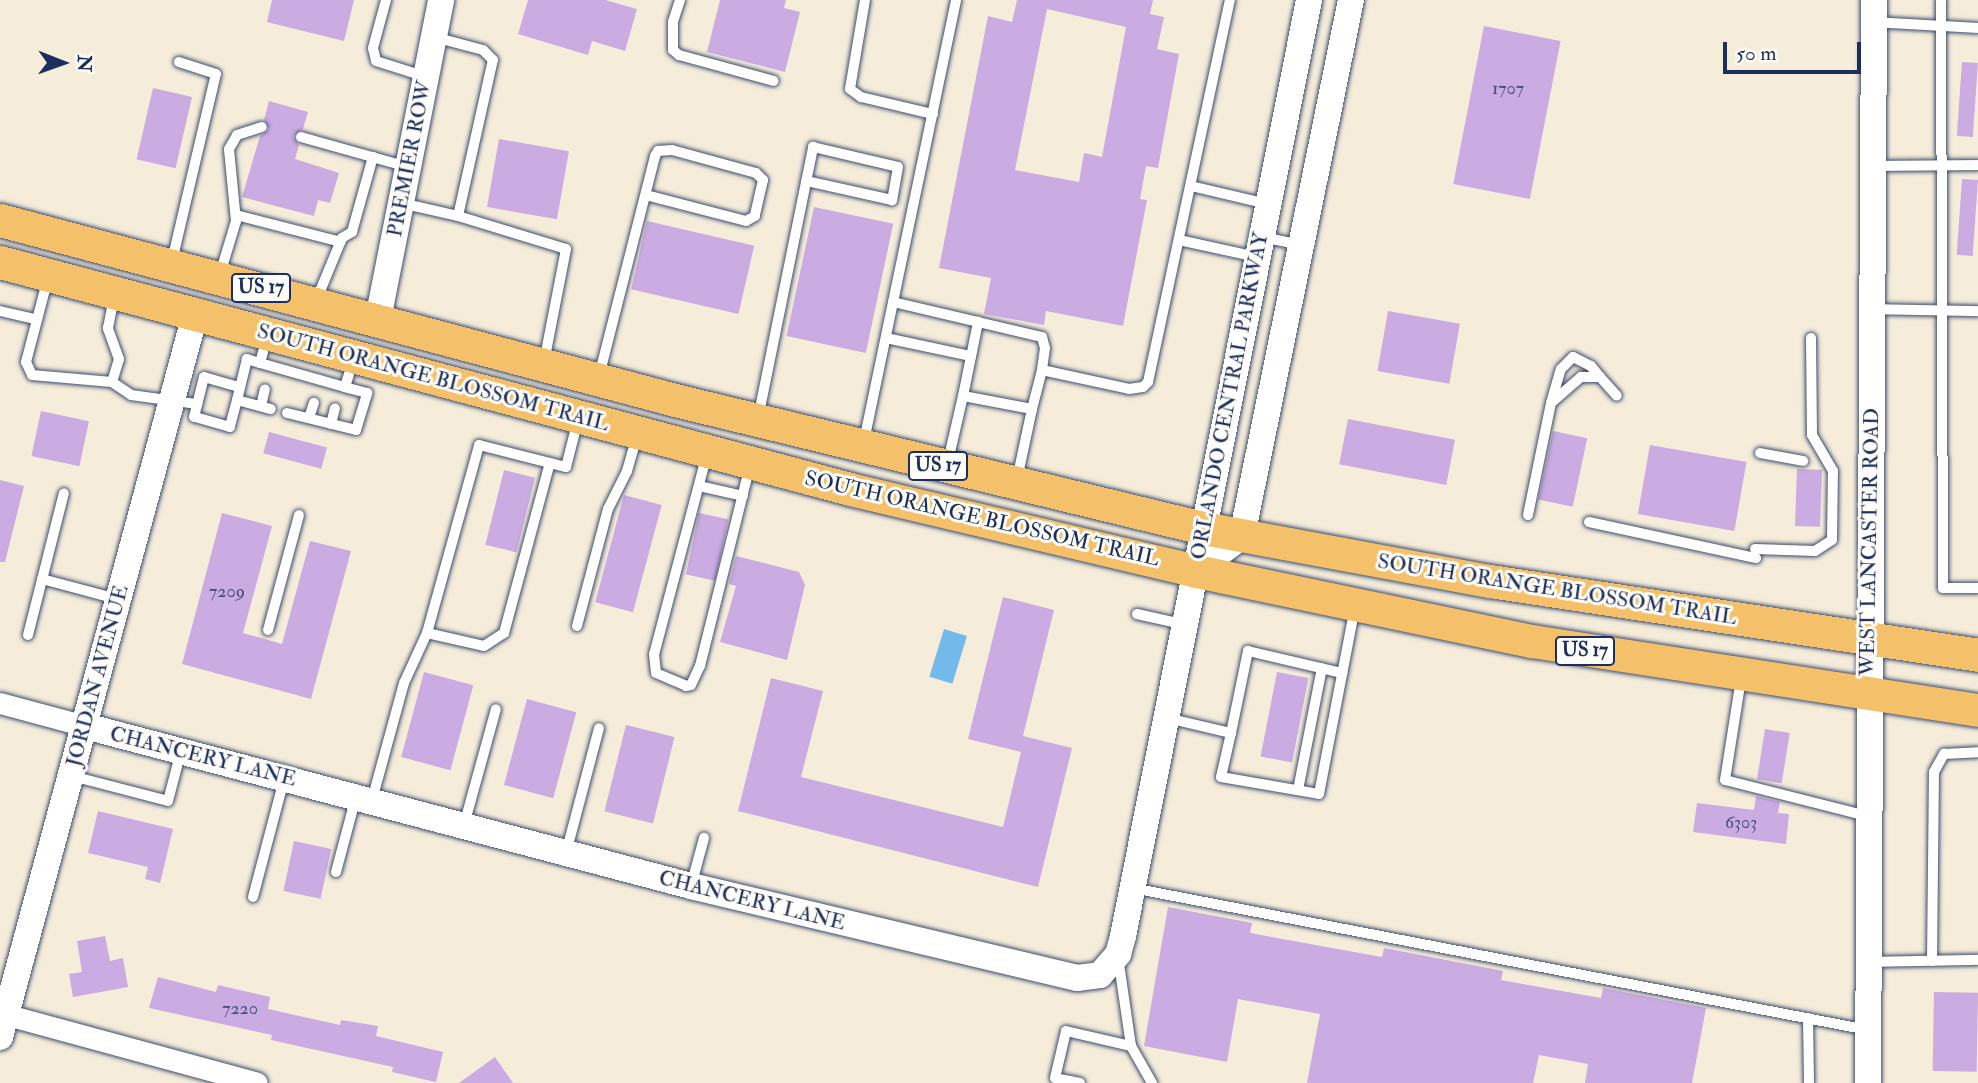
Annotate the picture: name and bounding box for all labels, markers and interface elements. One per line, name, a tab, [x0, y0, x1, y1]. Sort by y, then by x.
north arrow	[28, 28, 98, 98]
scale bar	[1726, 28, 1864, 72]
text: 50 m	[1736, 40, 1777, 67]
text: N	[72, 55, 96, 72]
house number: 1707	[1492, 78, 1524, 100]
street label: PREMIER ROW	[383, 79, 437, 239]
street label: ORLANDO CENTRAL PARKWAY	[1186, 230, 1274, 562]
road number: US 17	[230, 272, 292, 304]
street label: SOUTH ORANGE BLOSSOM TRAIL	[254, 319, 612, 437]
street label: WEST LANCASTER ROAD	[1855, 408, 1885, 676]
road number: US 17	[906, 450, 970, 481]
street label: SOUTH ORANGE BLOSSOM TRAIL	[802, 466, 1162, 572]
street label: SOUTH ORANGE BLOSSOM TRAIL	[1376, 549, 1738, 631]
house number: 7209	[209, 581, 245, 603]
street label: JORDAN AVENUE	[62, 582, 134, 770]
road number: US 17	[1554, 636, 1616, 666]
street label: CHANCERY LANE	[107, 722, 299, 792]
house number: 6303	[1725, 812, 1757, 834]
street label: CHANCERY LANE	[656, 866, 848, 936]
house number: 7220	[222, 998, 258, 1020]

